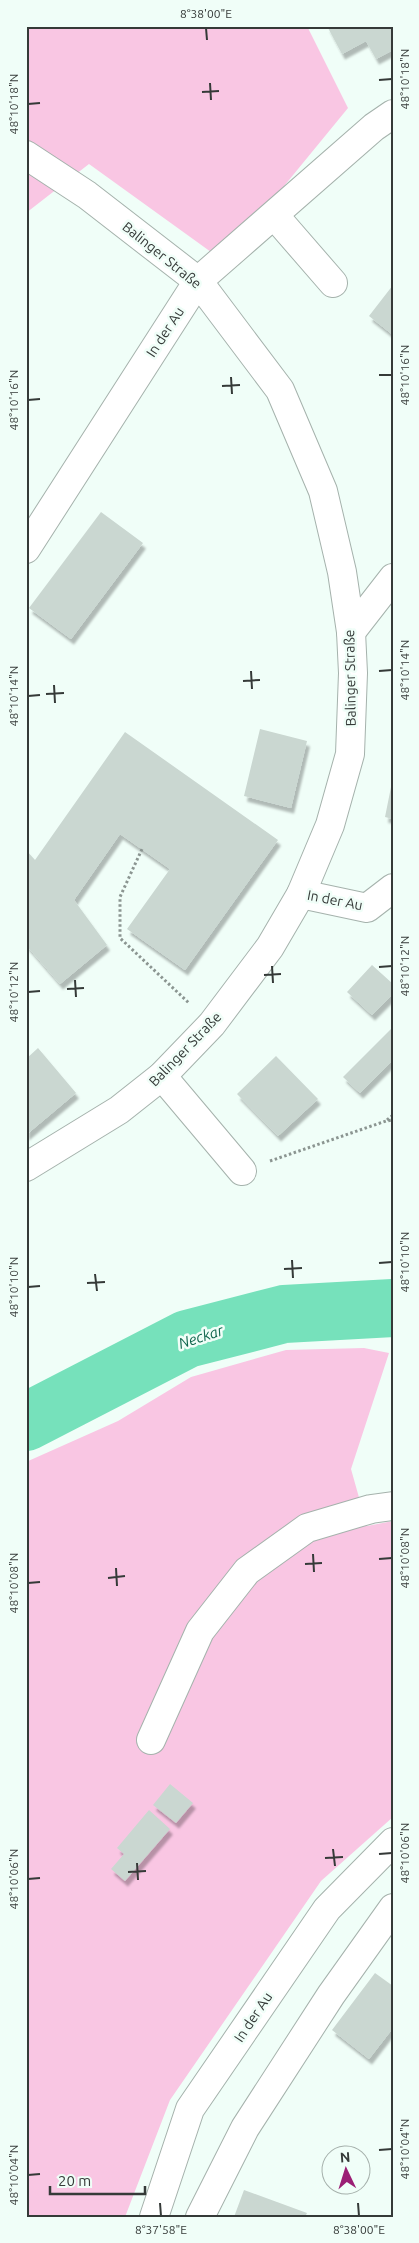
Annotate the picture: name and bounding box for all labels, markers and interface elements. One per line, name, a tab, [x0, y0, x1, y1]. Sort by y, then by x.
text: 8°38'00"E	[180, 7, 232, 20]
text: 48°10'18"N	[398, 49, 411, 109]
text: 48°10'18"N	[7, 74, 20, 134]
street label: Balinger Straße	[119, 218, 205, 292]
street label: In der Au	[143, 304, 187, 360]
text: 48°10'16"N	[398, 345, 411, 405]
text: 48°10'16"N	[7, 370, 20, 430]
street label: Balinger Straße	[341, 629, 359, 727]
text: 48°10'14"N	[398, 640, 411, 700]
text: 48°10'14"N	[7, 666, 20, 726]
street label: In der Au	[306, 887, 364, 913]
text: 48°10'12"N	[398, 936, 411, 996]
text: 48°10'12"N	[7, 962, 20, 1022]
street label: Balinger Straße	[146, 1009, 224, 1089]
text: 48°10'10"N	[398, 1232, 411, 1292]
text: 48°10'10"N	[7, 1257, 20, 1317]
water label: Neckar	[176, 1321, 227, 1352]
text: 48°10'08"N	[398, 1528, 411, 1588]
text: 48°10'08"N	[7, 1553, 20, 1613]
text: 48°10'06"N	[398, 1823, 411, 1883]
text: 48°10'06"N	[7, 1849, 20, 1909]
street label: In der Au	[231, 1989, 275, 2045]
text: 48°10'04"N	[398, 2119, 411, 2179]
text: 48°10'04"N	[7, 2145, 20, 2205]
north arrow	[322, 2146, 372, 2196]
text: N	[339, 2149, 351, 2165]
scale bar	[50, 2163, 145, 2195]
text: 20 m	[58, 2172, 91, 2189]
text: 8°37'58"E	[135, 2223, 187, 2236]
text: 8°38'00"E	[333, 2223, 385, 2236]

